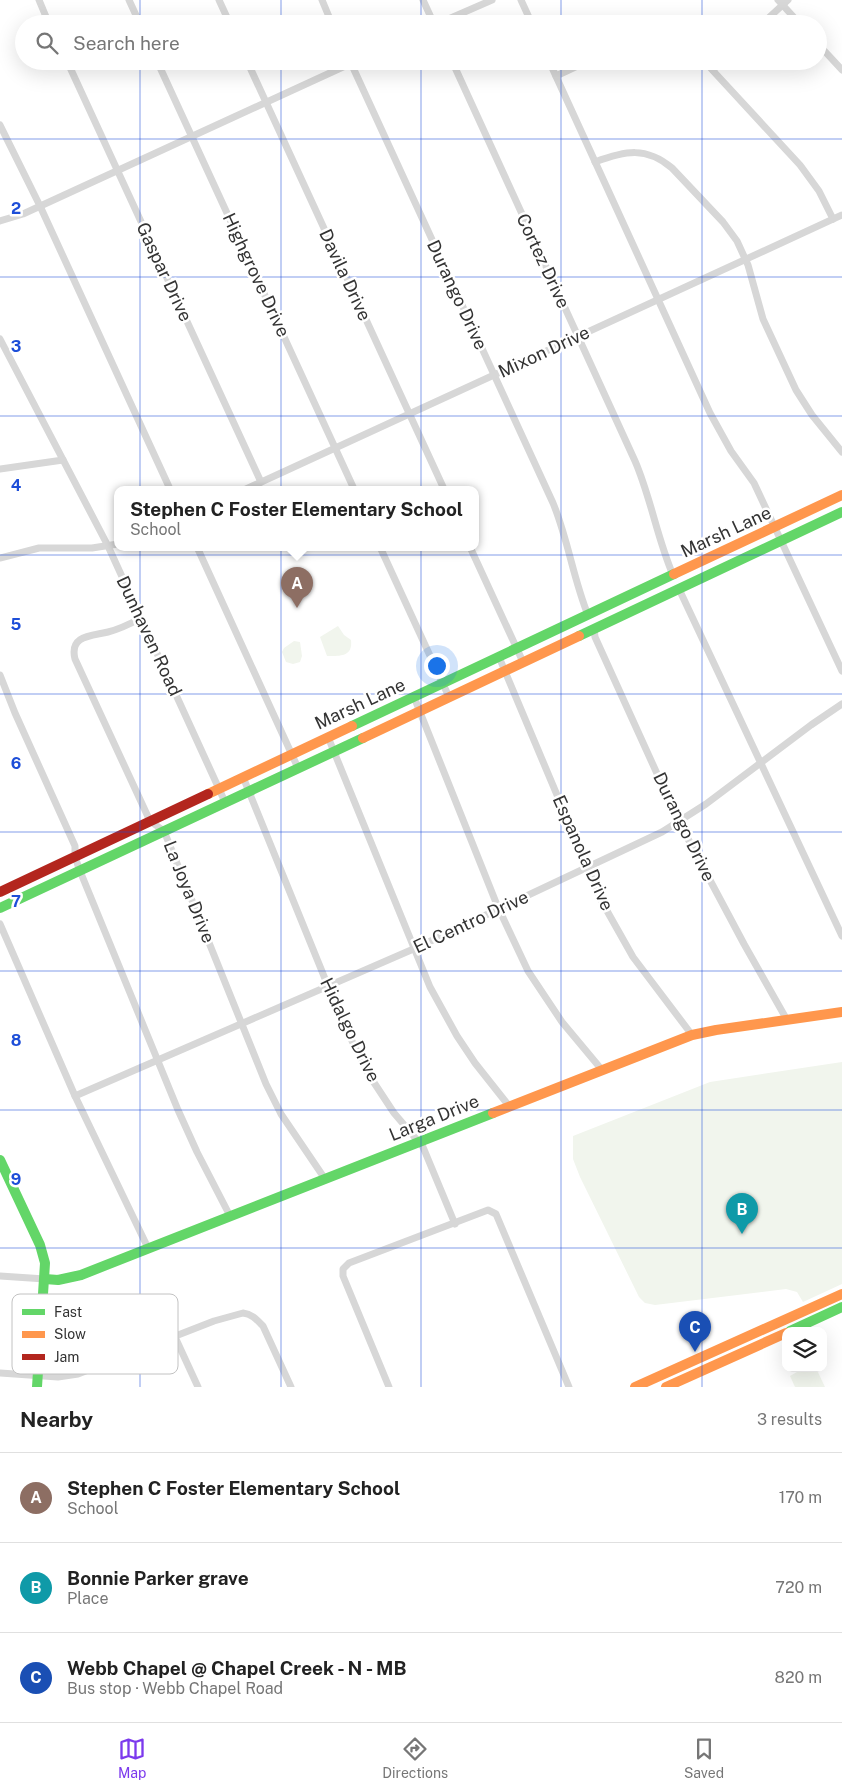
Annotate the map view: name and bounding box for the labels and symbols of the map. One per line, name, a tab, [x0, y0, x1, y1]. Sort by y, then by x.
text: 2	[11, 199, 21, 218]
street label: Highgrove Drive	[219, 209, 294, 340]
street label: Cortez Drive	[512, 210, 575, 312]
street label: Gaspar Drive	[132, 219, 197, 325]
street label: Davila Drive	[315, 226, 376, 324]
street label: Durango Drive	[423, 237, 492, 353]
street label: Mixon Drive	[495, 321, 593, 382]
text: 3	[11, 337, 21, 356]
text: 4	[11, 476, 22, 495]
street label: Marsh Lane	[677, 501, 774, 562]
pin: A	[281, 567, 313, 608]
street label: Dunhaven Road	[112, 572, 186, 699]
text: 5	[11, 615, 22, 634]
your location	[424, 653, 450, 679]
street label: Marsh Lane	[311, 673, 408, 734]
text: 6	[11, 754, 21, 773]
street label: Durango Drive	[649, 769, 720, 885]
street label: Espanola Drive	[549, 792, 618, 914]
street label: La Joya Drive	[159, 838, 219, 946]
street label: El Centro Drive	[410, 886, 532, 957]
text: 7	[11, 892, 21, 911]
street label: Hidalgo Drive	[316, 974, 385, 1085]
text: 8	[11, 1031, 22, 1050]
street label: Larga Drive	[386, 1090, 482, 1145]
text: 9	[11, 1170, 21, 1189]
pin: B	[726, 1193, 758, 1234]
legend	[12, 1294, 178, 1374]
text: Fast	[54, 1304, 82, 1320]
pin: C	[679, 1311, 711, 1352]
text: Slow	[54, 1326, 86, 1342]
text: Jam	[54, 1349, 79, 1365]

